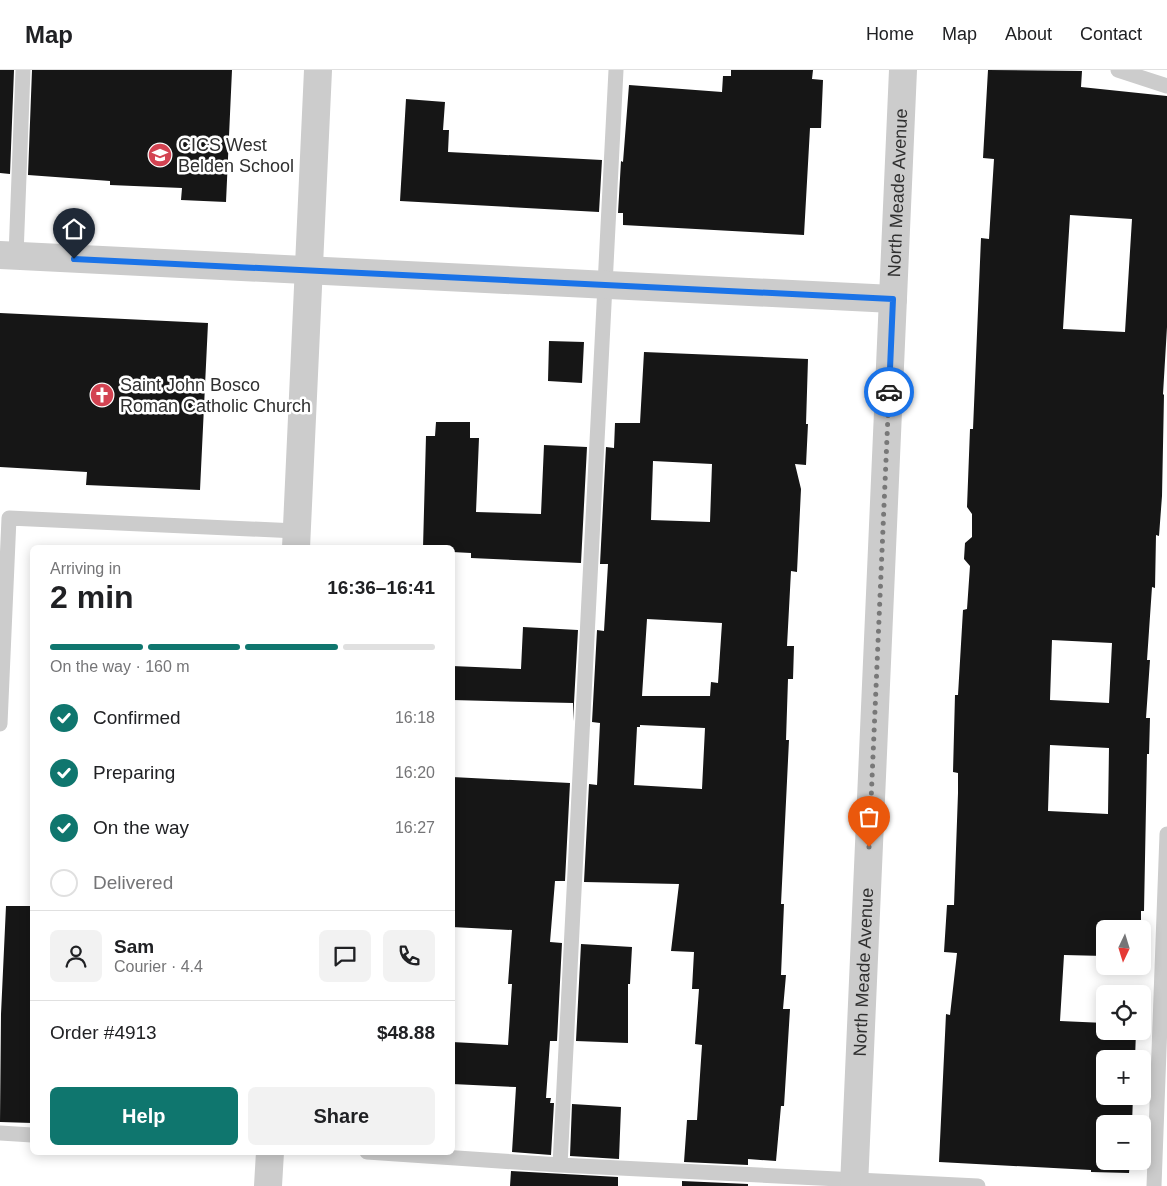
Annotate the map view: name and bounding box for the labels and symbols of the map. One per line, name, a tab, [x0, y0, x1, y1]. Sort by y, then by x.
street label: North Meade Avenue	[884, 108, 911, 278]
place label: CICS West Belden School	[178, 135, 294, 176]
school or university icon: CICS West Belden School	[147, 142, 173, 168]
pin	[53, 208, 95, 259]
courier	[864, 367, 914, 417]
place label: Saint John Bosco Roman Catholic Church	[120, 375, 311, 416]
church icon: Saint John Bosco Roman Catholic Church	[89, 382, 115, 408]
pin	[848, 796, 890, 847]
street label: North Meade Avenue	[850, 887, 877, 1057]
north arrow	[1096, 920, 1151, 975]

